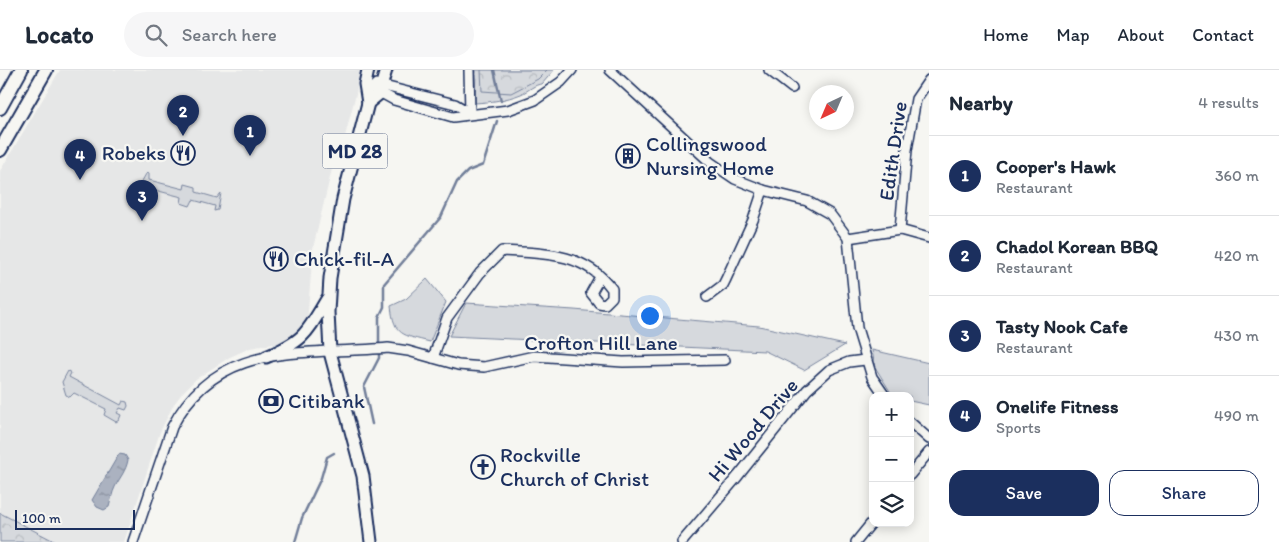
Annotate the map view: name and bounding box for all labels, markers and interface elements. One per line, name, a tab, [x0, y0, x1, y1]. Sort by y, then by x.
search box	[124, 12, 474, 57]
text: Locato	[25, 20, 94, 49]
icon: search	[142, 21, 170, 49]
text: Search here	[182, 23, 277, 46]
text: Home	[983, 24, 1029, 46]
text: Map	[1057, 24, 1090, 46]
text: About	[1118, 24, 1164, 46]
text: Contact	[1192, 24, 1254, 46]
north arrow	[809, 85, 854, 130]
text: Nearby	[949, 90, 1013, 115]
text: 4 results	[1198, 93, 1259, 112]
pin: 2	[167, 95, 199, 136]
street label: Edith Drive	[873, 100, 912, 202]
pin: 1	[234, 115, 266, 156]
place label: Collingswood Nursing Home	[646, 131, 774, 180]
road number: MD 28	[322, 134, 388, 168]
pin: 4	[64, 139, 96, 180]
place label: Robeks	[102, 140, 166, 165]
restaurant icon: Robeks	[170, 140, 196, 166]
building icon: Collingswood Nursing Home	[615, 143, 641, 169]
text: Cooper's Hawk	[996, 155, 1116, 178]
text: 1	[961, 166, 969, 185]
text: 360 m	[1215, 166, 1259, 185]
text: Restaurant	[996, 178, 1073, 197]
pin: 3	[126, 180, 158, 221]
text: Chadol Korean BBQ	[996, 235, 1158, 258]
restaurant icon: Chick-fil-A	[263, 246, 289, 272]
place label: Chick-fil-A	[294, 246, 395, 271]
text: 2	[961, 246, 969, 265]
text: 420 m	[1214, 246, 1259, 265]
text: Restaurant	[996, 258, 1073, 277]
your location	[637, 303, 663, 329]
text: Tasty Nook Cafe	[996, 315, 1128, 338]
text: 3	[961, 326, 969, 345]
text: 430 m	[1214, 326, 1259, 345]
street label: Crofton Hill Lane	[524, 330, 678, 355]
text: Restaurant	[996, 338, 1073, 357]
street label: Hi Wood Drive	[702, 373, 803, 486]
bank icon: Citibank	[258, 388, 284, 414]
place label: Citibank	[288, 388, 365, 413]
map controls	[869, 392, 914, 527]
button: +	[869, 392, 914, 437]
text: Onelife Fitness	[996, 395, 1118, 418]
text: 4	[960, 406, 970, 425]
text: 490 m	[1214, 406, 1259, 425]
text: Sports	[996, 418, 1041, 437]
button: −	[869, 437, 914, 482]
place label: Rockville Church of Christ	[500, 442, 649, 491]
church icon: Rockville Church of Christ	[470, 454, 496, 480]
button: Save	[949, 470, 1099, 516]
button: Share	[1109, 470, 1259, 516]
button: layers	[869, 482, 914, 527]
scale bar	[15, 507, 135, 530]
text: 100 m	[22, 510, 61, 527]

